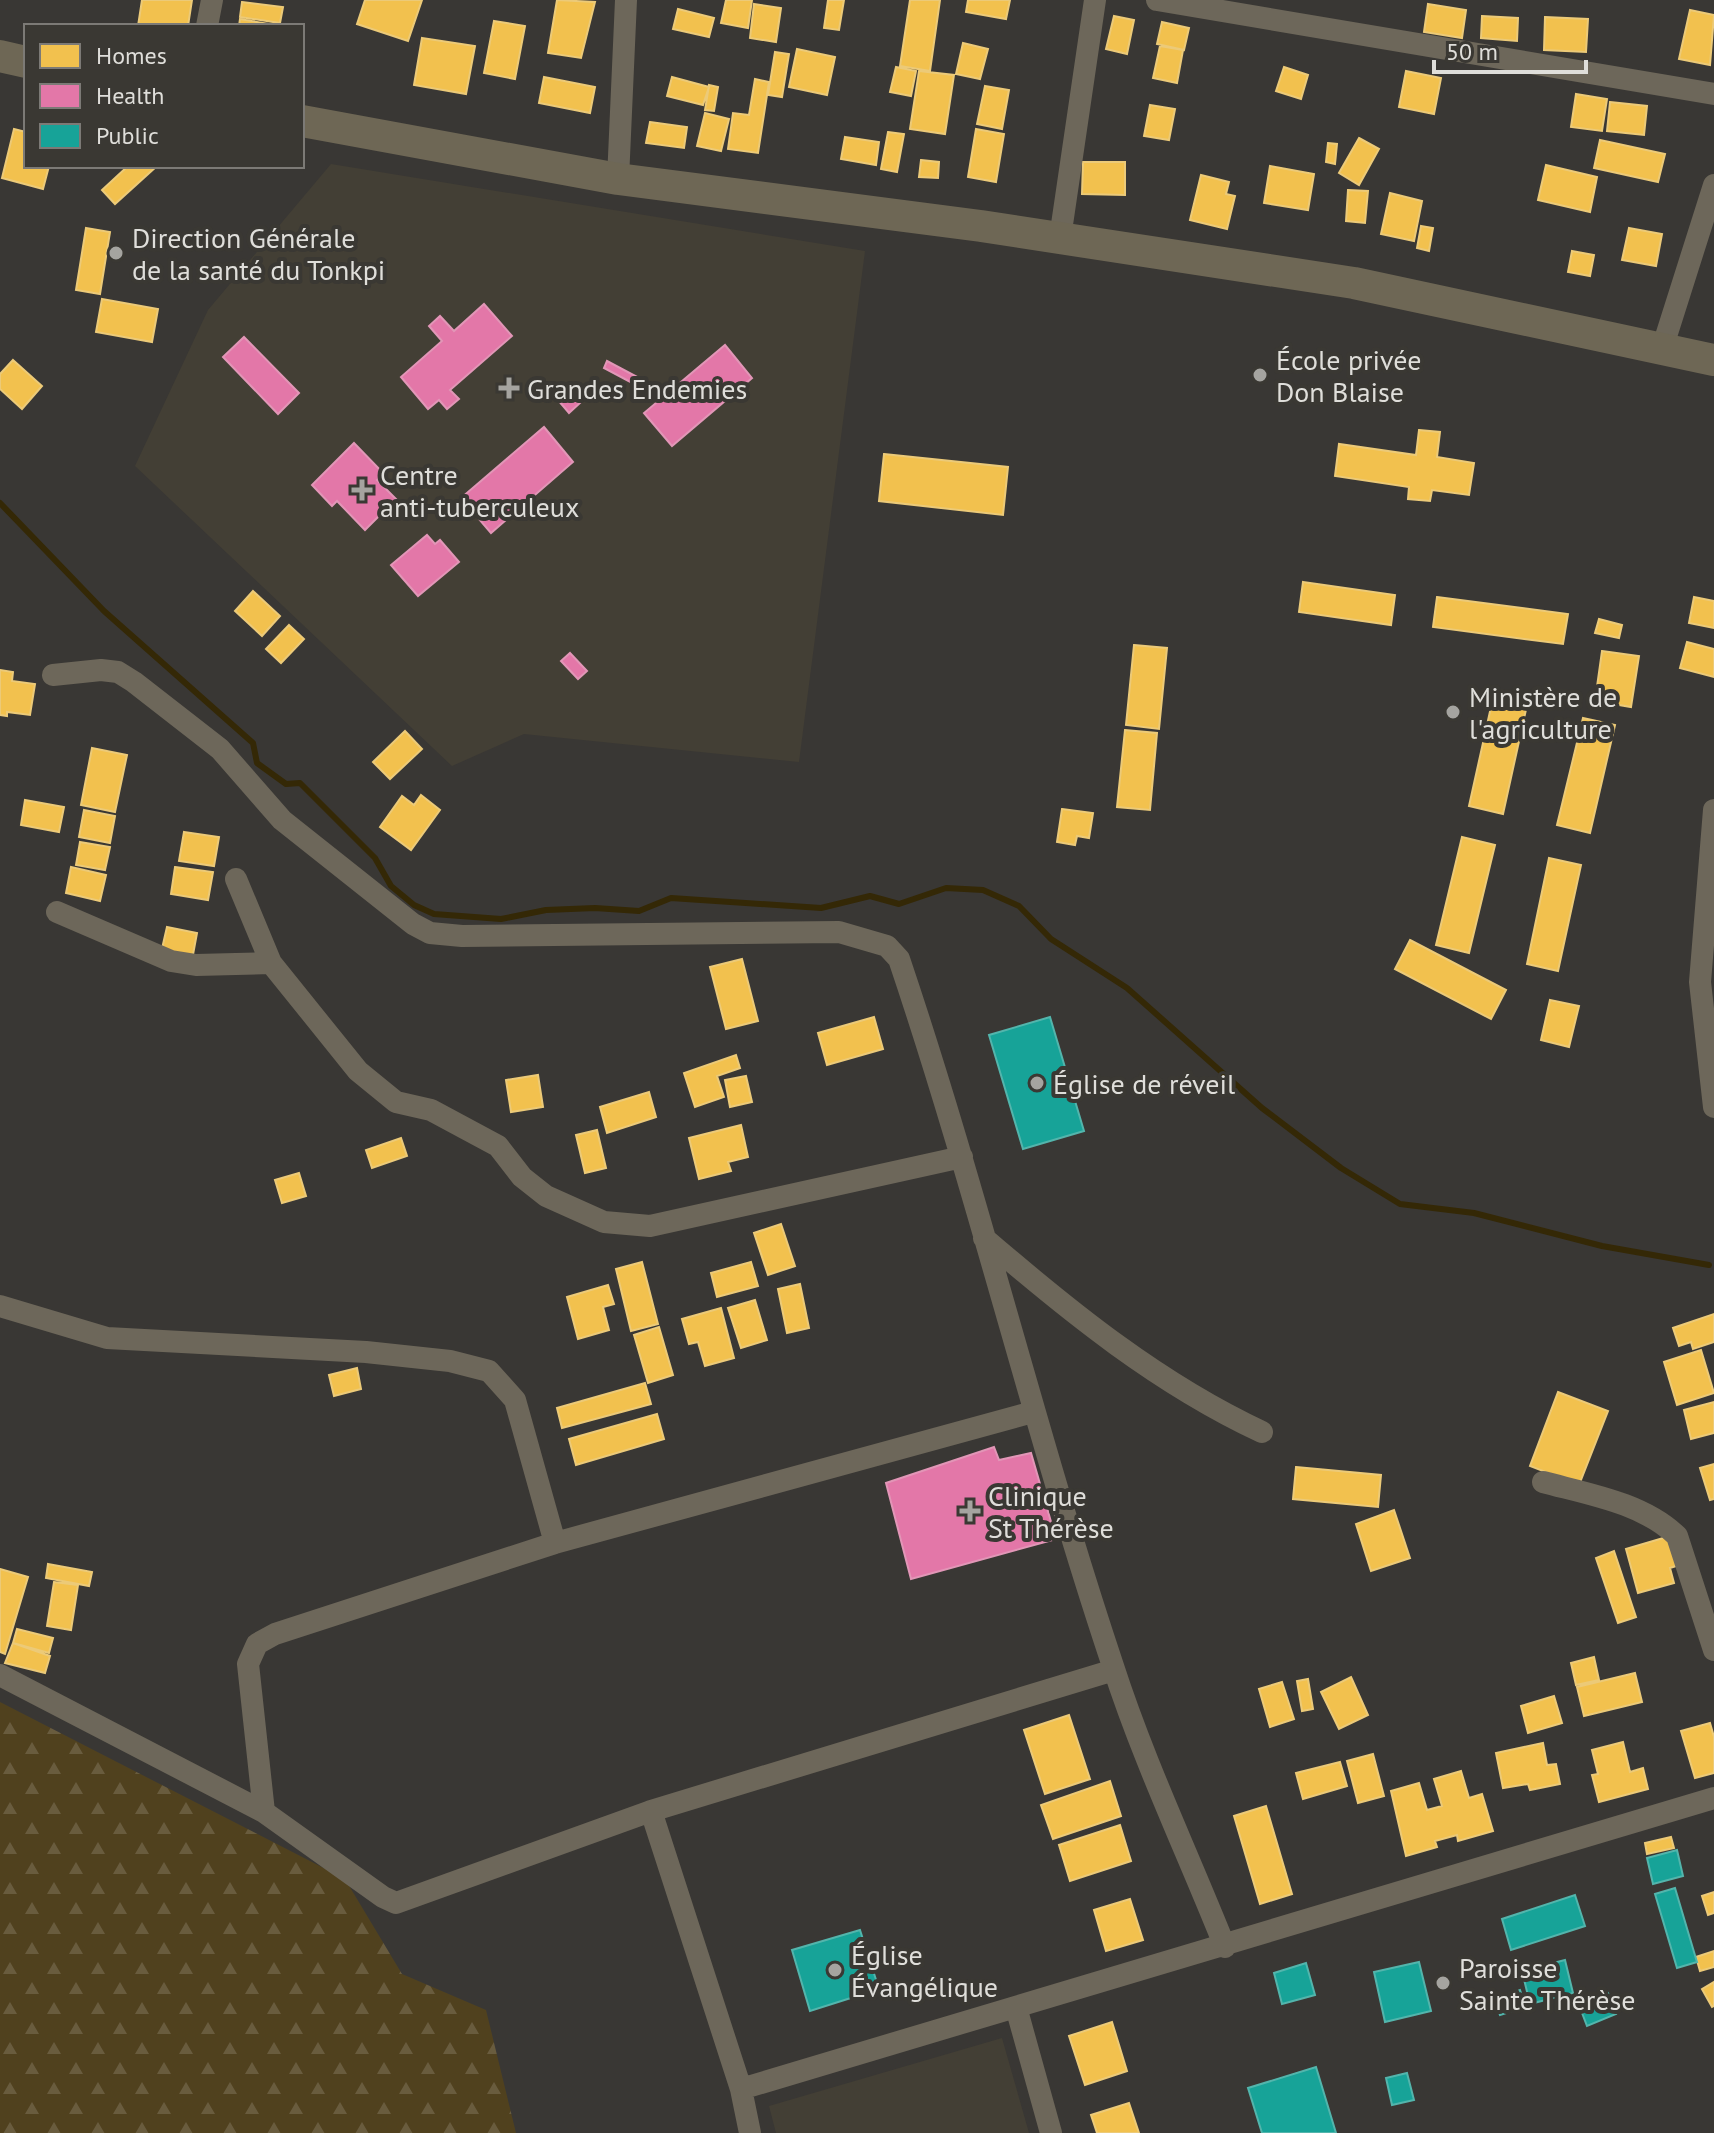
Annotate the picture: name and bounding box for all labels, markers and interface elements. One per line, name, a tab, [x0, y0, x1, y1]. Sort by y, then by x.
legend	[24, 24, 304, 168]
scale bar	[1434, 24, 1586, 74]
text: 50 m	[1446, 36, 1498, 67]
text: Homes	[96, 40, 167, 71]
text: Health	[96, 80, 165, 111]
text: Public	[96, 120, 159, 151]
place label: Direction Générale de la santé du Tonkpi	[132, 219, 385, 288]
marker: Direction Générale de la santé du Tonkpi	[107, 244, 125, 262]
place label: École privée Don Blaise	[1276, 341, 1421, 410]
marker: École privée Don Blaise	[1251, 366, 1269, 384]
place label: Grandes Endemies	[527, 370, 747, 407]
marker: Grandes Endemies	[498, 377, 520, 399]
place label: Centre anti-tuberculeux	[380, 456, 579, 525]
marker: Centre anti-tuberculeux	[351, 479, 373, 501]
place label: Ministère de l'agriculture	[1469, 678, 1617, 747]
marker: Ministère de l'agriculture	[1444, 703, 1462, 721]
place label: Église de réveil	[1053, 1065, 1235, 1102]
marker: Église de réveil	[1028, 1074, 1046, 1092]
place label: Clinique St Thérèse	[988, 1477, 1114, 1546]
marker: Clinique St Thérèse	[959, 1500, 981, 1522]
place label: Église Évangélique	[851, 1936, 998, 2005]
place label: Paroisse Sainte Thérèse	[1459, 1949, 1635, 2018]
marker: Église Évangélique	[826, 1961, 844, 1979]
marker: Paroisse Sainte Thérèse	[1434, 1974, 1452, 1992]

